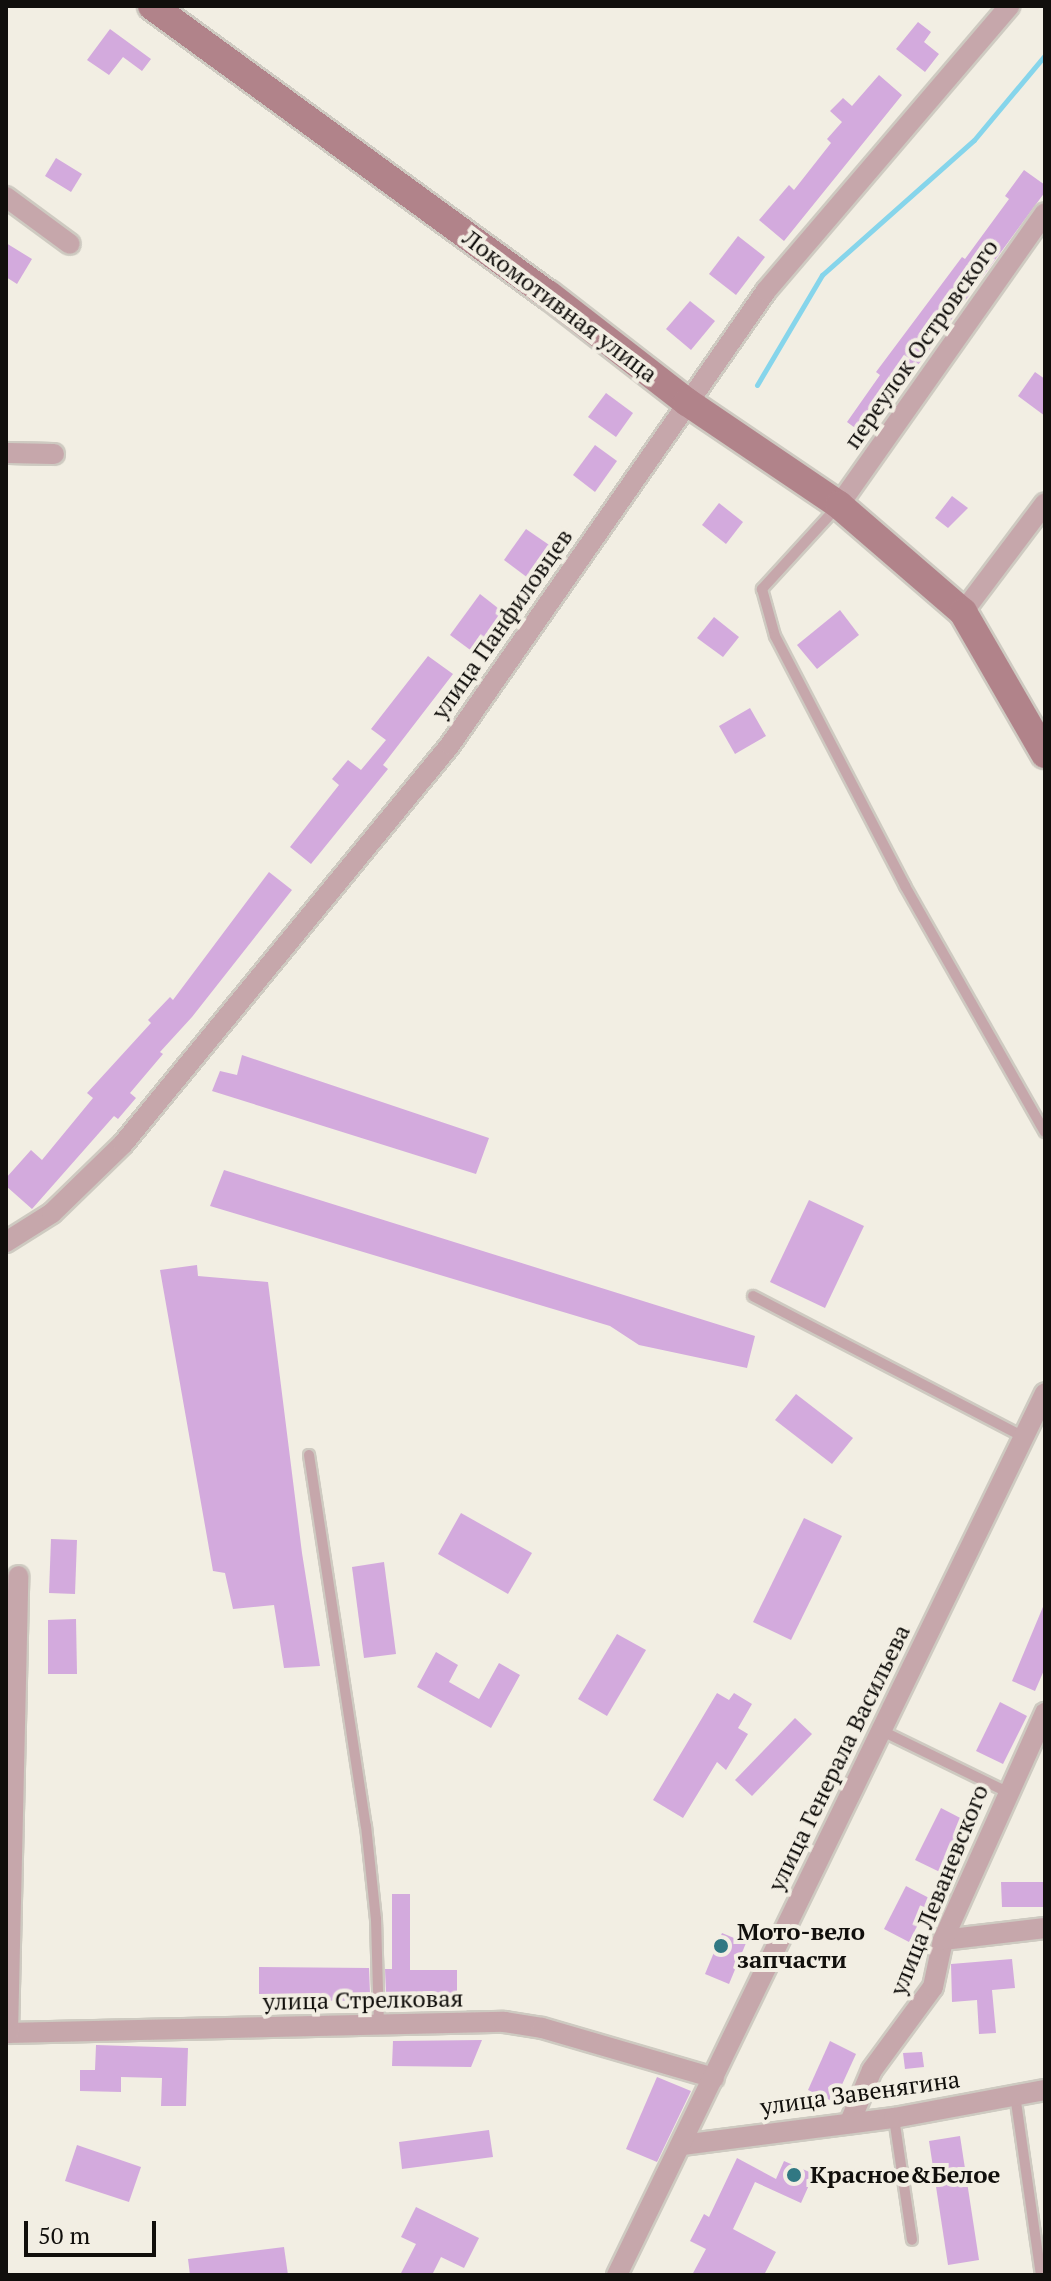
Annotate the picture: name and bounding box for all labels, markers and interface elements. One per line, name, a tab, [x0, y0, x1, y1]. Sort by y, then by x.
street label: Локомотивная улица	[457, 223, 663, 389]
street label: переулок Островского	[838, 234, 1004, 454]
street label: улица Панфиловцев	[425, 523, 579, 725]
street label: улица Генерала Васильева	[762, 1620, 916, 1896]
street label: улица Леваневского	[884, 1780, 994, 2000]
place label: Мото-вело запчасти	[737, 1918, 865, 1974]
marker: Мото-вело запчасти	[712, 1937, 730, 1955]
street label: улица Стрелковая	[263, 1984, 463, 2016]
street label: улица Завенягина	[758, 2065, 962, 2121]
place label: Красное&Белое	[810, 2161, 1000, 2189]
marker: Красное&Белое	[785, 2166, 803, 2184]
scale bar	[28, 2205, 160, 2255]
text: 50 m	[38, 2219, 90, 2251]

